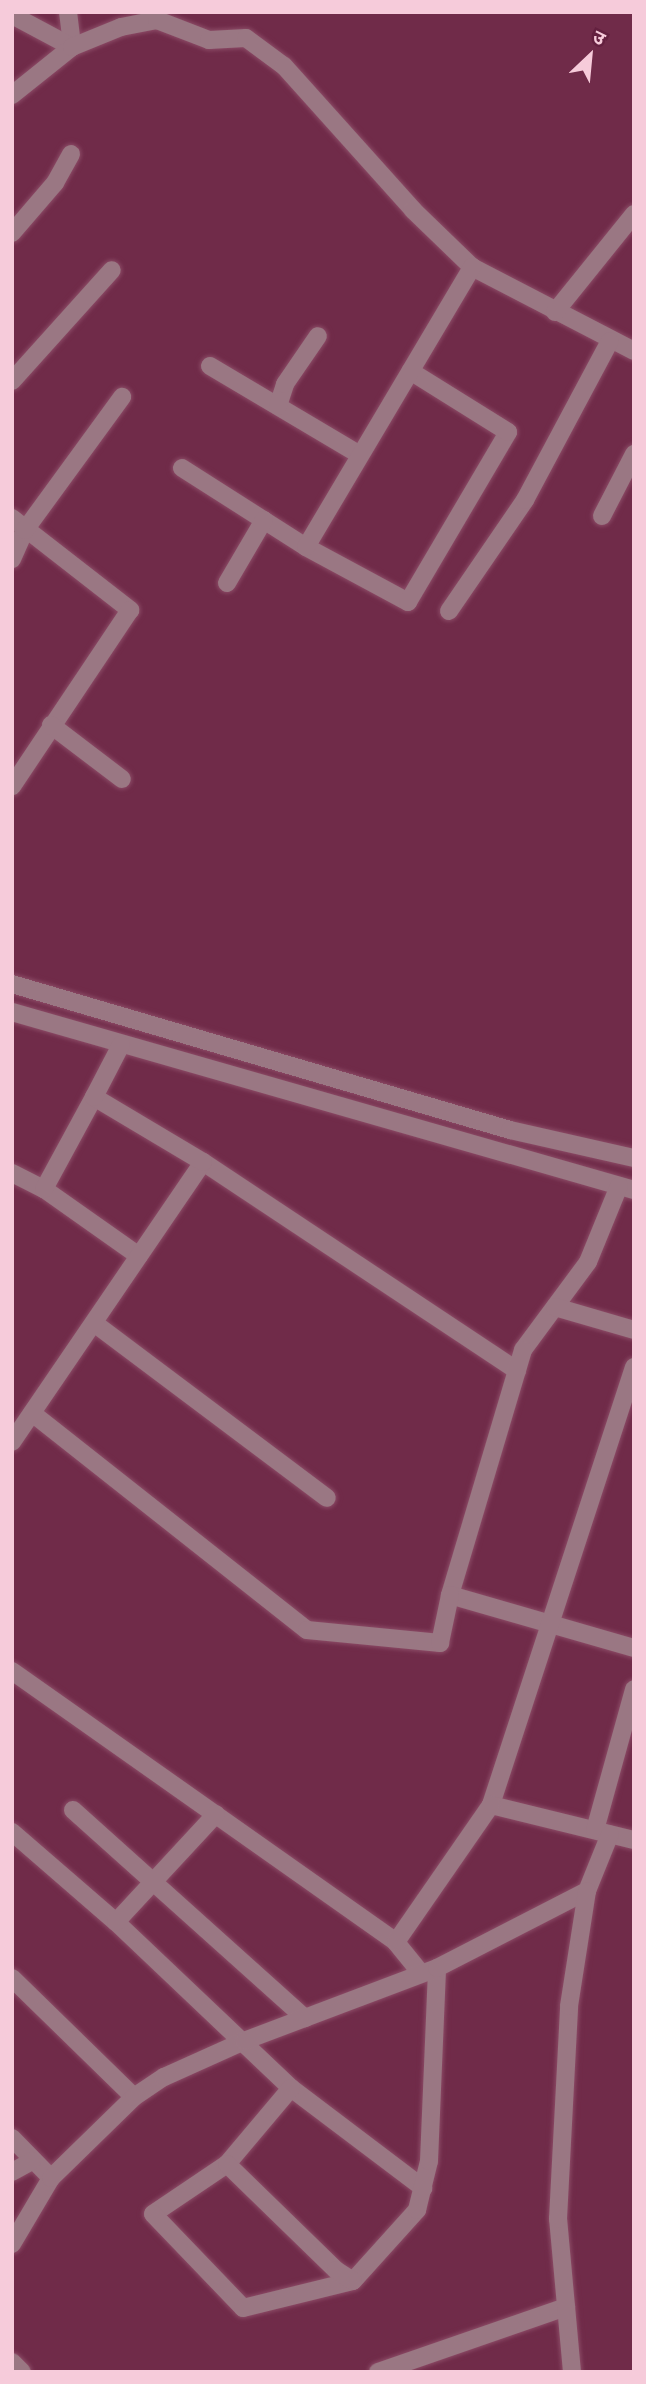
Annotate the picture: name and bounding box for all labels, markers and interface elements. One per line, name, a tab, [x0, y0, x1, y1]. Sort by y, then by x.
north arrow	[555, 21, 625, 91]
text: उ	[589, 24, 609, 50]

